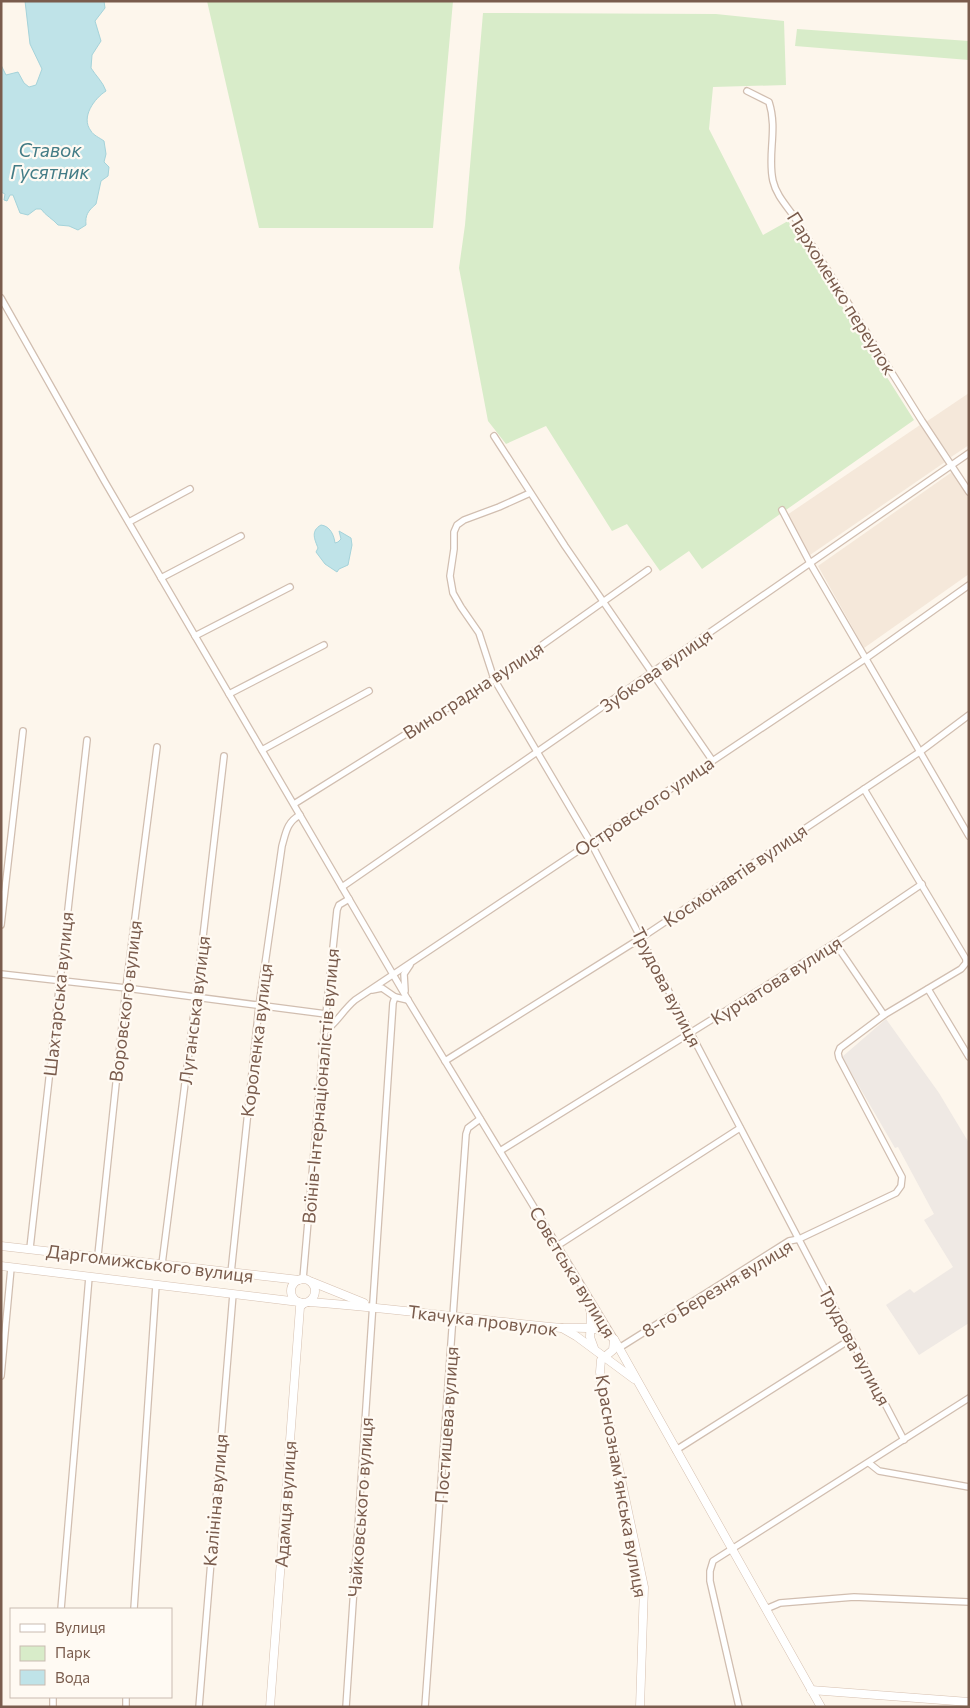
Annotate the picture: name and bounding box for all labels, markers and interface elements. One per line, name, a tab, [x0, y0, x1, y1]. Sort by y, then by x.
water label: Ставок Гусятник	[10, 138, 91, 183]
street label: Пархоменко переулок	[783, 208, 901, 379]
street label: Зубкова вулиця	[596, 623, 716, 717]
street label: Виноградна вулиця	[399, 636, 547, 744]
street label: Островского улица	[570, 751, 718, 861]
street label: Космонавтів вулиця	[659, 819, 811, 931]
street label: Шахтарська вулиця	[38, 911, 78, 1077]
street label: Воровского вулиця	[104, 919, 146, 1083]
street label: Трудова вулиця	[627, 923, 707, 1051]
street label: Курчатова вулиця	[706, 931, 846, 1029]
street label: Луганська вулиця	[174, 934, 214, 1086]
street label: Воїнів-Інтернаціоналістів вулиця	[297, 947, 343, 1225]
street label: Короленка вулиця	[236, 962, 276, 1118]
street label: Совєтська вулиця	[525, 1202, 621, 1342]
street label: 8-го Березня вулиця	[638, 1234, 796, 1342]
street label: Даргомижського вулиця	[45, 1239, 255, 1287]
street label: Трудова вулиця	[814, 1283, 896, 1409]
street label: Ткачука провулок	[407, 1300, 560, 1340]
street label: Постишева вулиця	[430, 1346, 462, 1504]
street label: Краснознамʼянська вулиця	[592, 1373, 652, 1599]
street label: Чайковського вулиця	[343, 1416, 377, 1598]
street label: Калініна вулиця	[198, 1433, 232, 1567]
street label: Адамця вулиця	[270, 1440, 300, 1568]
legend	[10, 1608, 172, 1698]
text: Вулиця	[55, 1618, 106, 1636]
text: Парк	[55, 1643, 91, 1661]
text: Вода	[55, 1668, 90, 1686]

